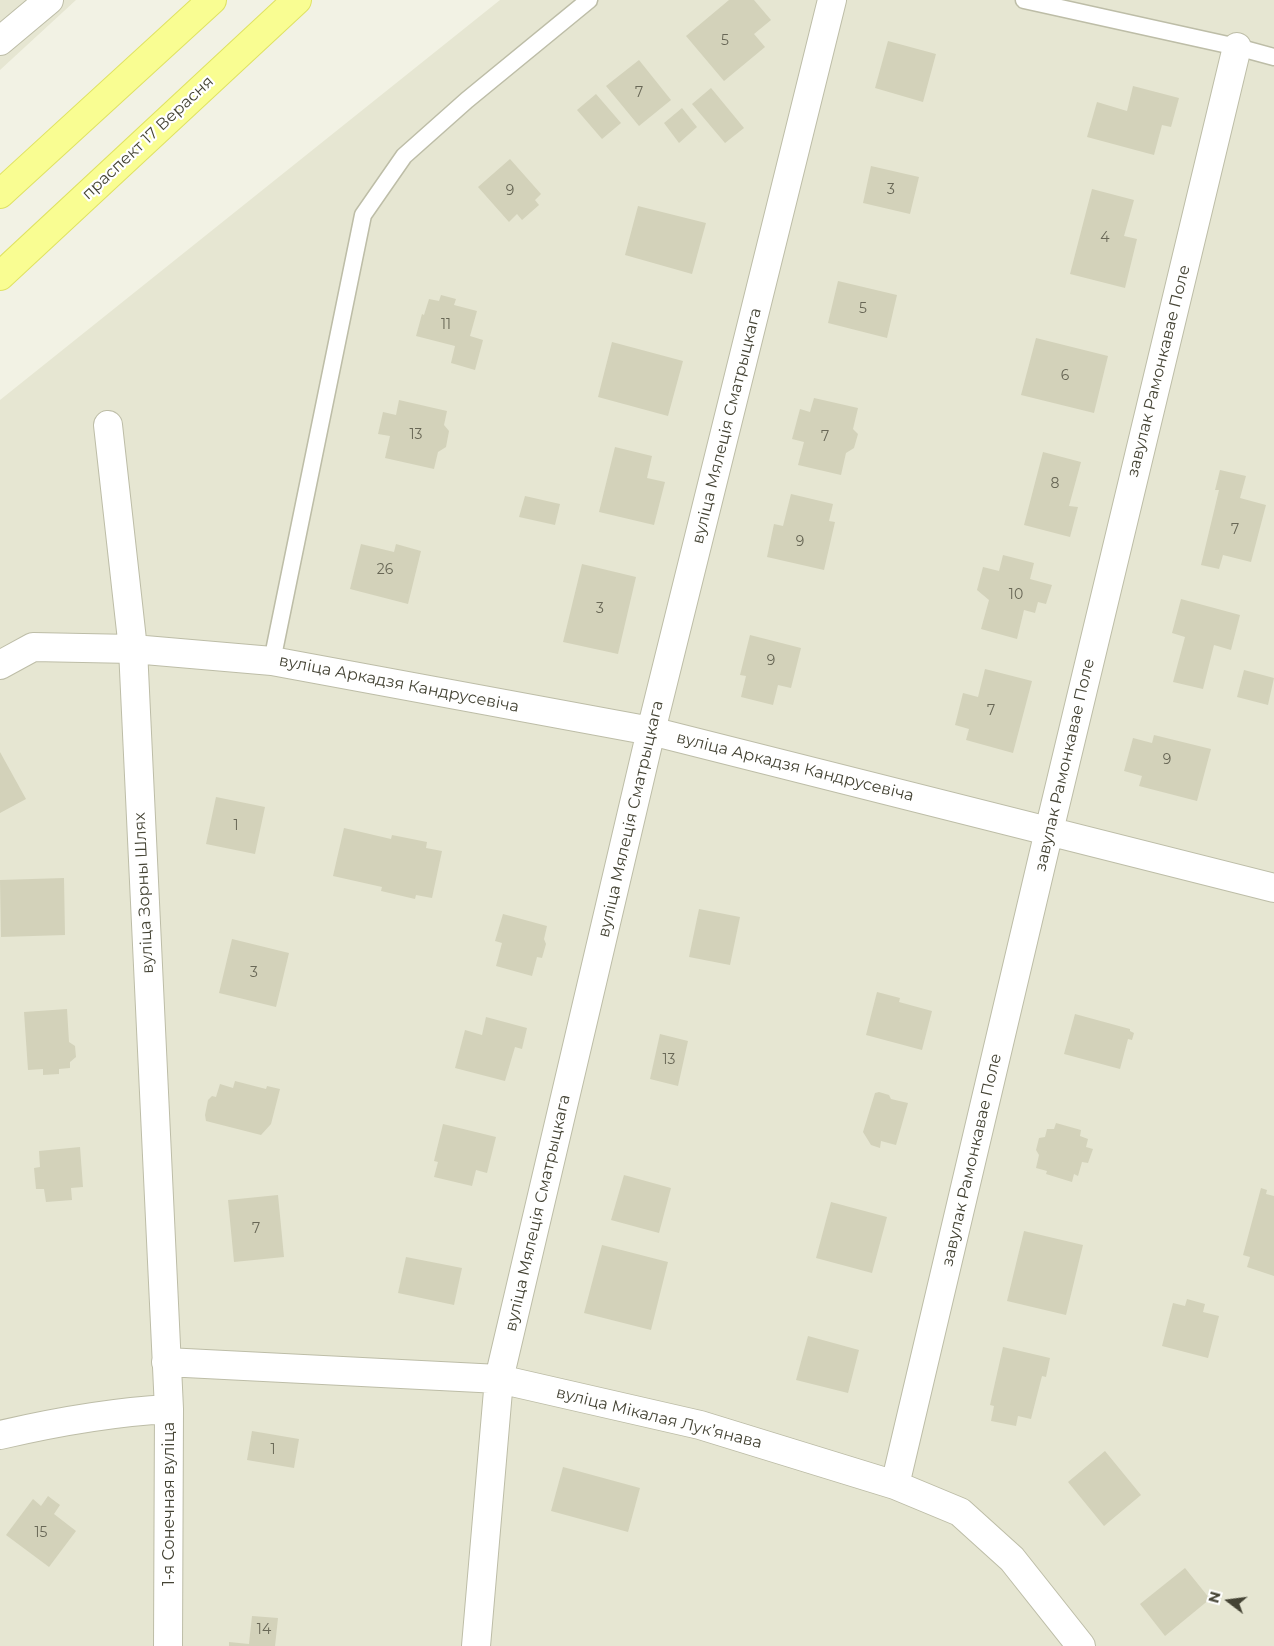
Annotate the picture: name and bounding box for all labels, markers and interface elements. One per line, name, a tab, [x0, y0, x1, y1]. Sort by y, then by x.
house number: 5	[721, 33, 729, 49]
street label: праспект 17 Верасня	[78, 72, 218, 204]
house number: 7	[635, 85, 643, 101]
house number: 3	[887, 182, 895, 198]
house number: 9	[506, 183, 514, 199]
house number: 4	[1100, 230, 1110, 246]
street label: завулак Рамонкавае Поле	[1123, 263, 1195, 479]
house number: 5	[859, 301, 867, 317]
street label: вуліца Мялеція Сматрыцкага	[688, 306, 766, 546]
house number: 11	[441, 317, 451, 333]
house number: 6	[1061, 368, 1069, 384]
house number: 13	[410, 427, 422, 443]
house number: 7	[821, 429, 829, 445]
house number: 8	[1051, 476, 1059, 492]
house number: 7	[1231, 522, 1239, 538]
house number: 9	[796, 534, 804, 550]
house number: 26	[377, 562, 393, 578]
house number: 10	[1009, 587, 1023, 603]
house number: 3	[596, 601, 604, 617]
street label: вуліца Аркадзя Кандрусевіча	[277, 651, 521, 717]
house number: 9	[767, 653, 775, 669]
street label: завулак Рамонкавае Поле	[1031, 657, 1099, 873]
street label: вуліца Мялеція Сматрыцкага	[594, 699, 668, 939]
house number: 7	[987, 703, 995, 719]
street label: вуліца Аркадзя Кандрусевіча	[674, 728, 916, 806]
house number: 9	[1163, 752, 1171, 768]
street label: вуліца Зорны Шлях	[130, 812, 158, 974]
house number: 1	[233, 818, 239, 834]
house number: 3	[250, 965, 258, 981]
house number: 13	[663, 1052, 675, 1068]
street label: завулак Рамонкавае Поле	[938, 1052, 1006, 1268]
street label: вуліца Мялеція Сматрыцкага	[501, 1093, 575, 1333]
house number: 7	[252, 1221, 260, 1237]
street label: вуліца Мікалая Лукʼянава	[554, 1383, 764, 1453]
street label: 1-я Сонечная вуліца	[159, 1422, 179, 1586]
house number: 1	[270, 1442, 276, 1458]
house number: 15	[35, 1525, 47, 1541]
north arrow	[1204, 1576, 1254, 1626]
text: N	[1204, 1589, 1225, 1605]
house number: 14	[257, 1622, 271, 1638]

